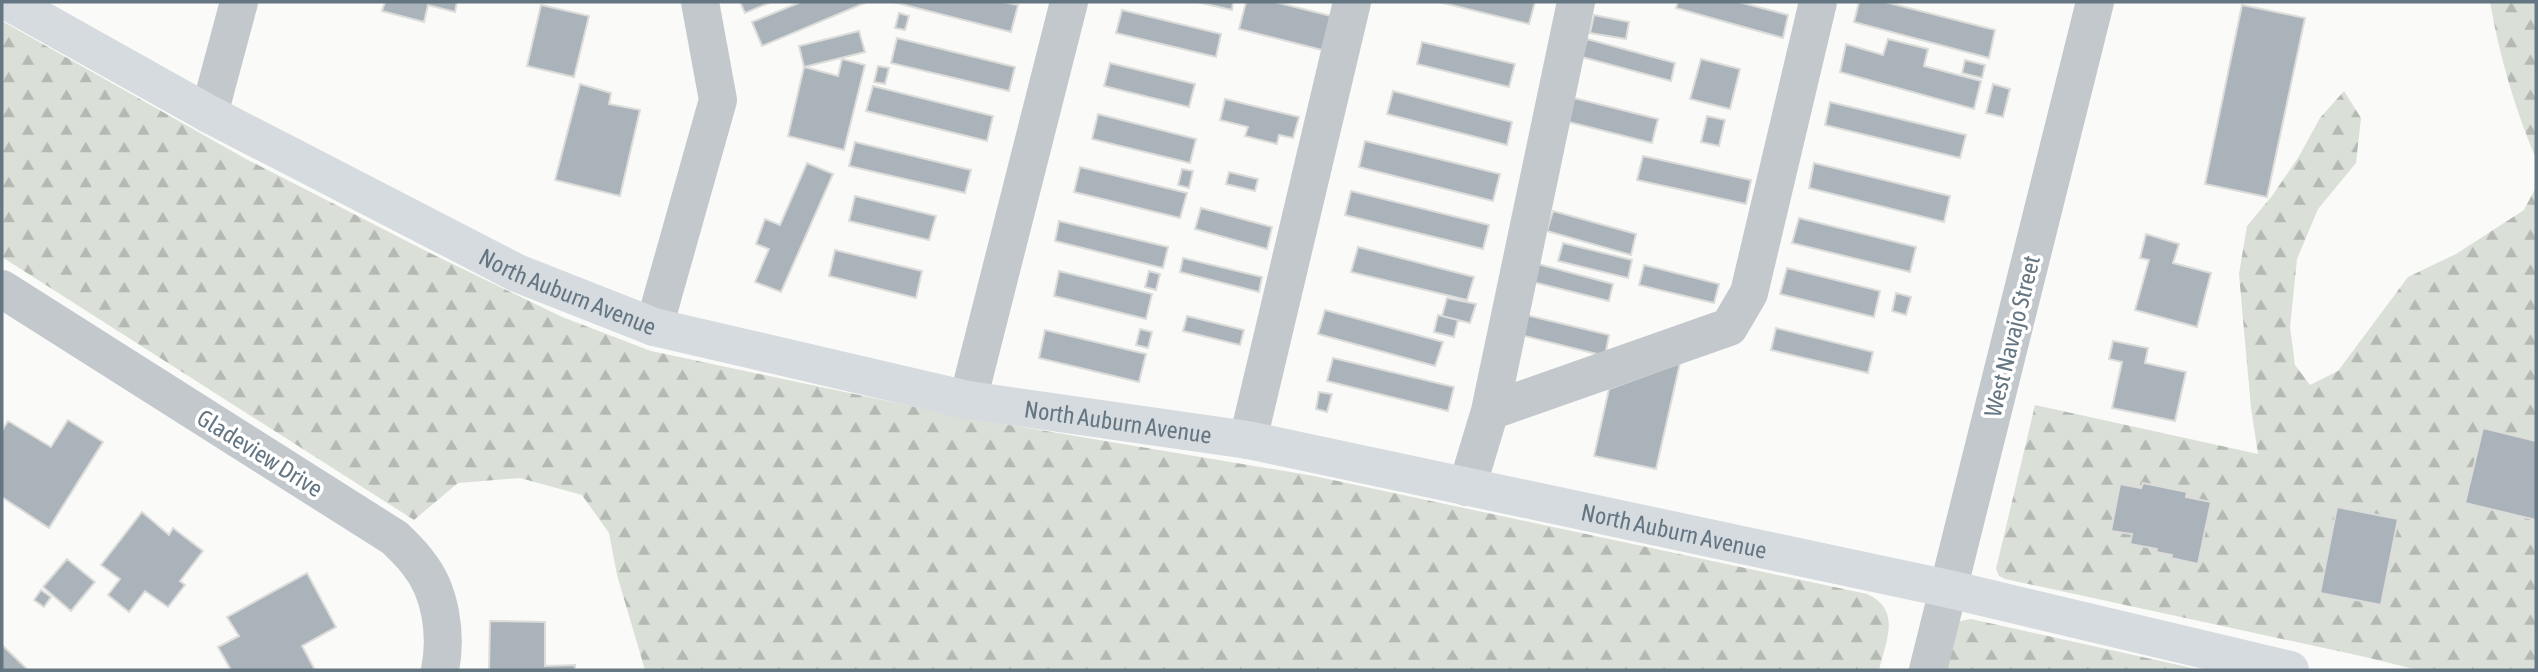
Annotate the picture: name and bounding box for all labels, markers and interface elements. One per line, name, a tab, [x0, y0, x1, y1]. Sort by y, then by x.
street label: North Auburn Avenue	[475, 242, 660, 340]
street label: West Navajo Street	[1979, 253, 2045, 419]
street label: North Auburn Avenue	[1023, 395, 1213, 448]
street label: Gladeview Drive	[192, 404, 328, 502]
street label: North Auburn Avenue	[1579, 498, 1769, 563]

